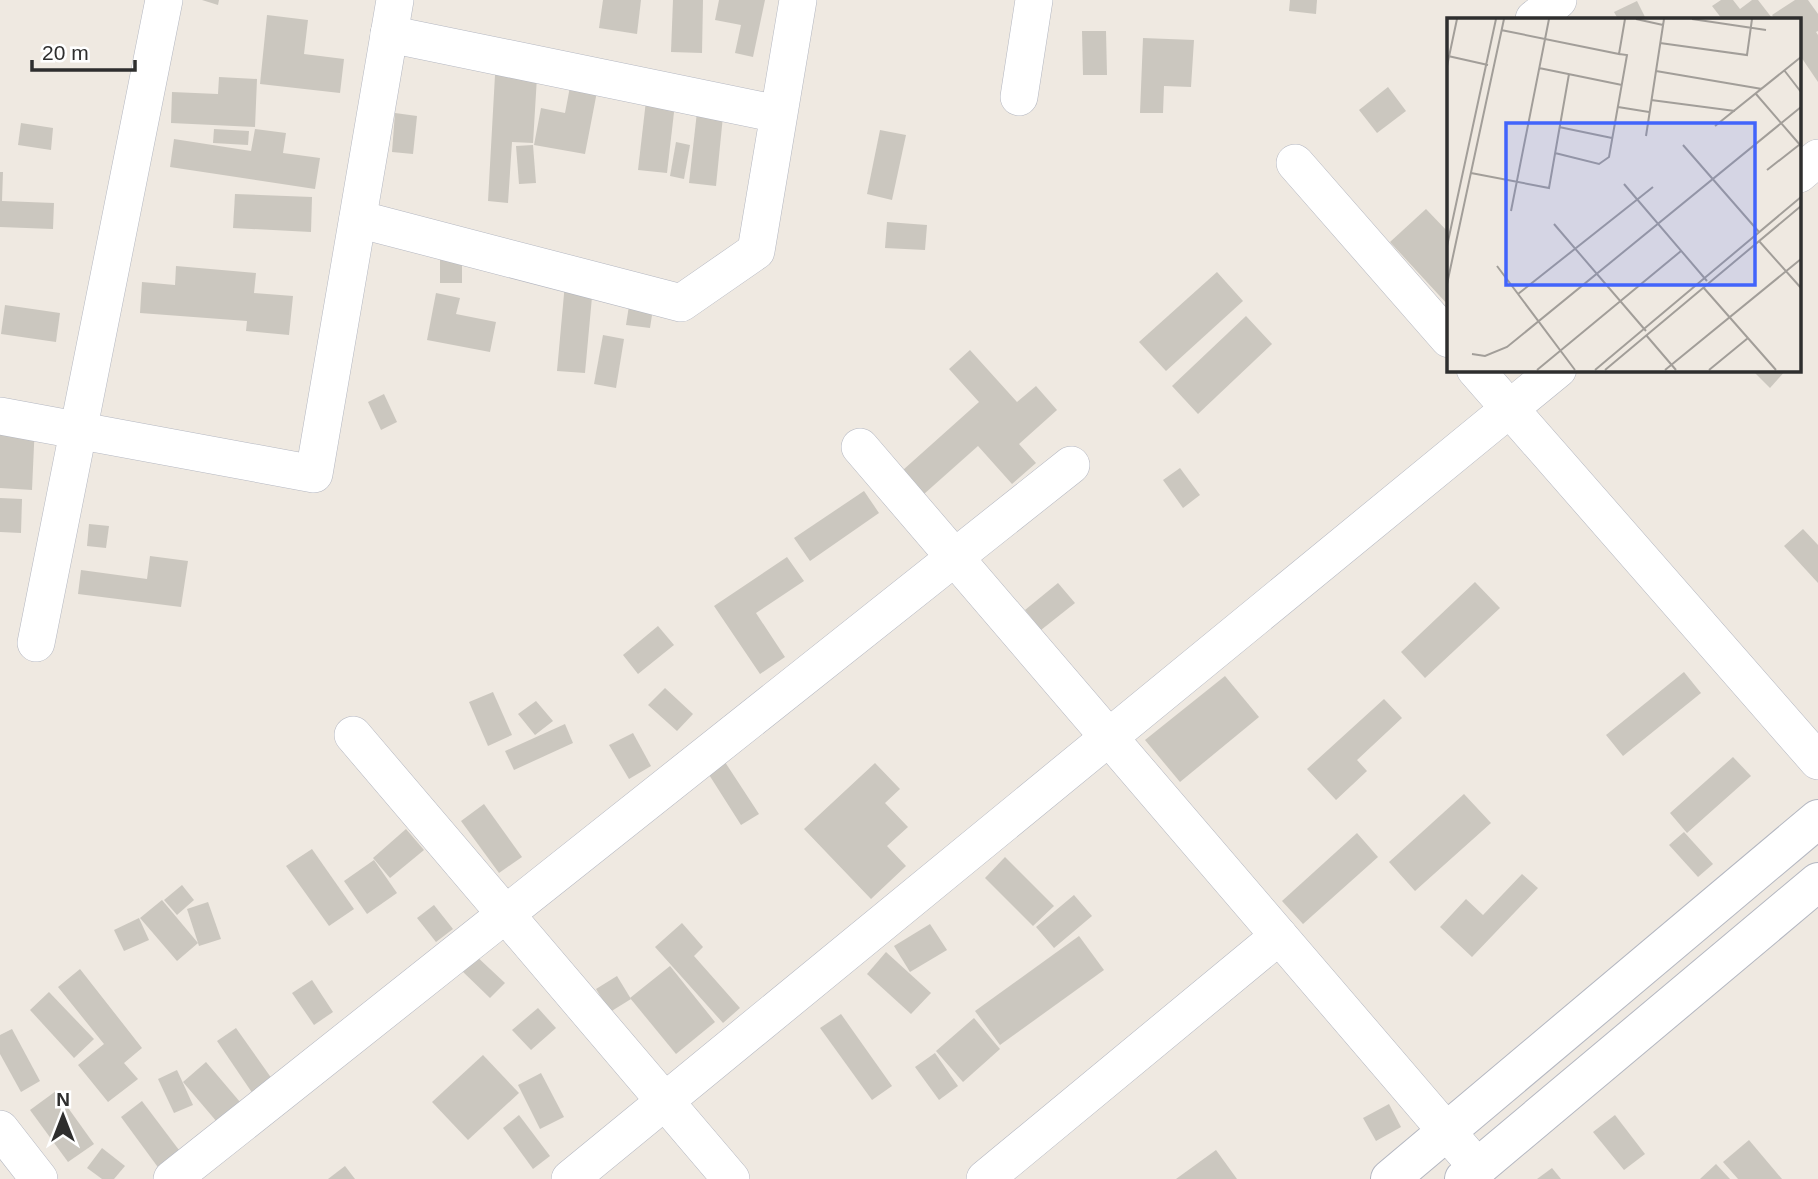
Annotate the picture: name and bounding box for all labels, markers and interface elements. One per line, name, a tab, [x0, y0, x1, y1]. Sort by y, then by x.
inset map	[1447, 18, 1800, 371]
scale bar	[32, 28, 135, 72]
text: 20 m	[42, 41, 89, 64]
north arrow	[28, 1081, 98, 1151]
text: N	[56, 1089, 70, 1110]

